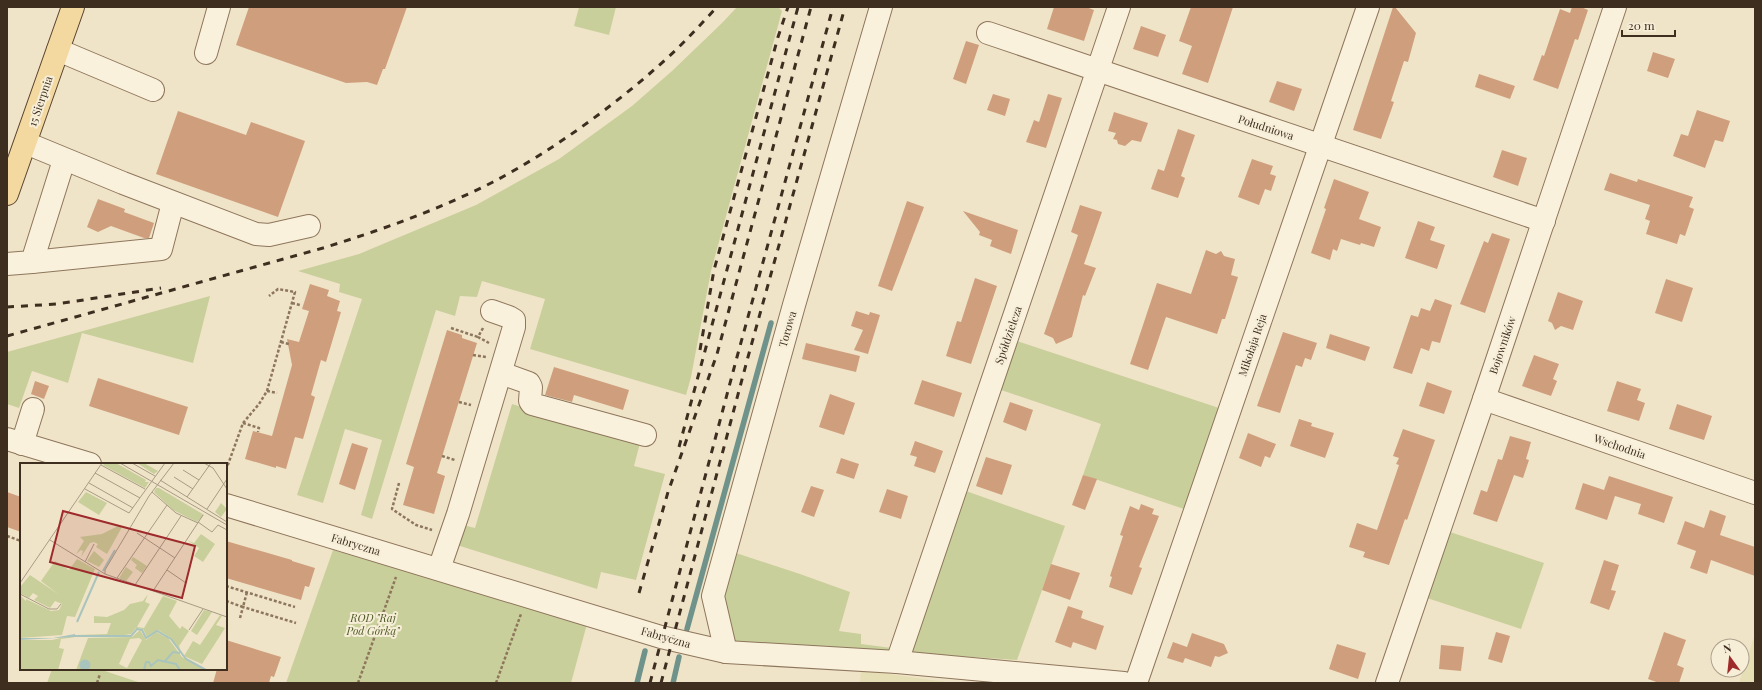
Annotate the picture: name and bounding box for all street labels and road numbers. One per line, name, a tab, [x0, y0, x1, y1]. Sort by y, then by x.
street label: 15 Sierpnia	[24, 73, 56, 128]
street label: Południowa	[1236, 111, 1296, 143]
street label: Spółdzielcza	[991, 303, 1025, 366]
street label: Torowa	[775, 309, 799, 349]
street label: Mikołaja Reja	[1234, 311, 1270, 378]
street label: Bojowników	[1485, 314, 1519, 376]
street label: Wschodnia	[1591, 430, 1648, 462]
street label: Fabryczna	[330, 529, 383, 559]
street label: Fabryczna	[640, 623, 693, 651]

